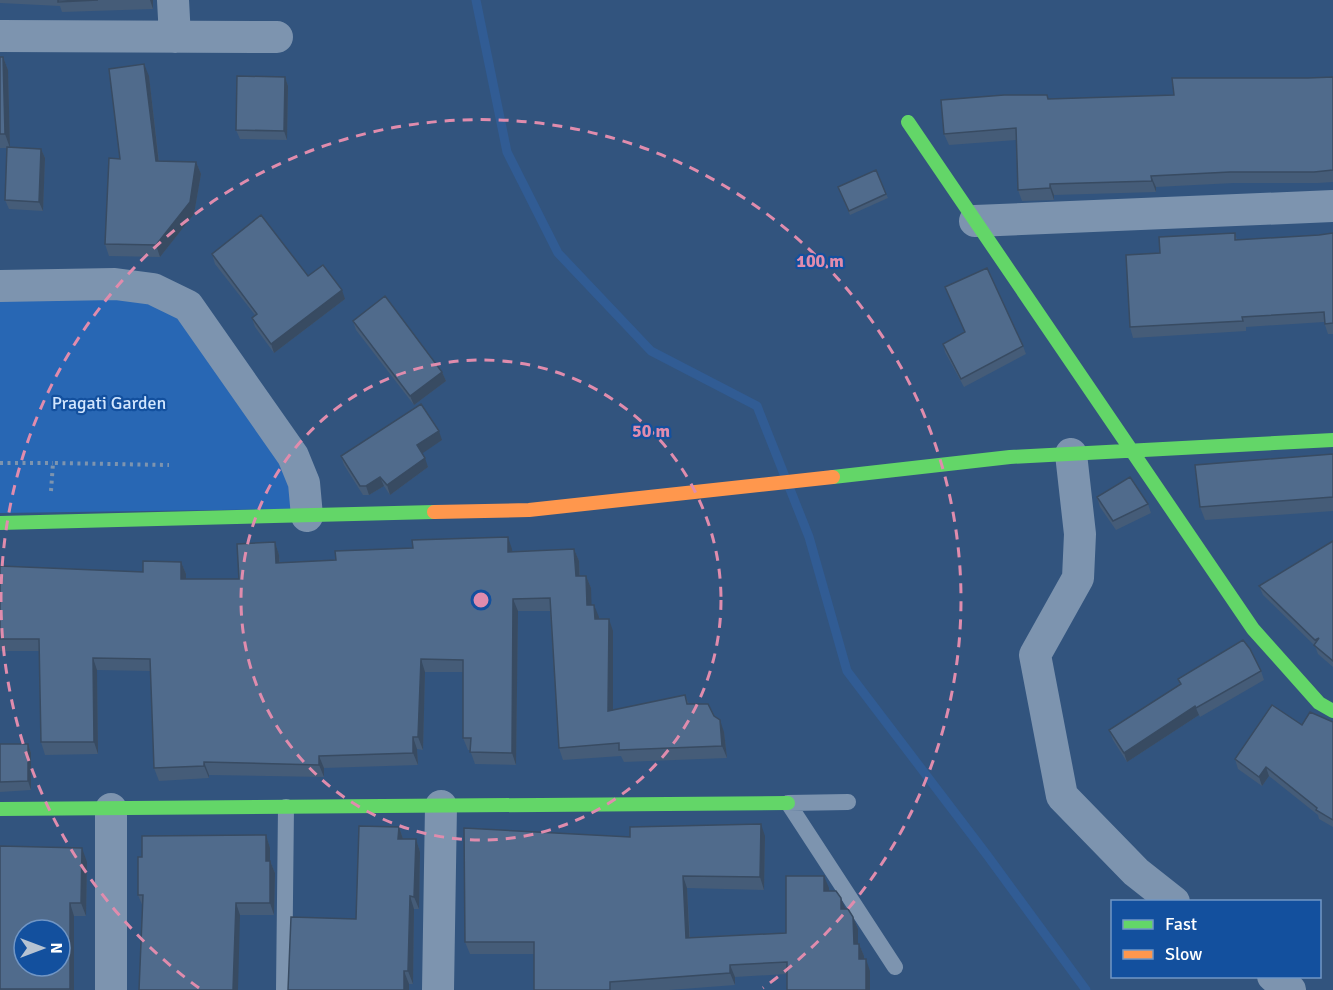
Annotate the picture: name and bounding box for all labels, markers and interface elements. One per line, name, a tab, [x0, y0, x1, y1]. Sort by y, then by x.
text: 100 m	[796, 250, 844, 272]
park label: Pragati Garden	[52, 392, 166, 414]
text: 50 m	[632, 420, 670, 442]
centre of rings	[471, 590, 491, 610]
legend	[1111, 900, 1321, 978]
text: Fast	[1165, 913, 1197, 935]
north arrow	[12, 918, 72, 978]
text: N	[46, 942, 66, 954]
text: Slow	[1165, 943, 1202, 965]

